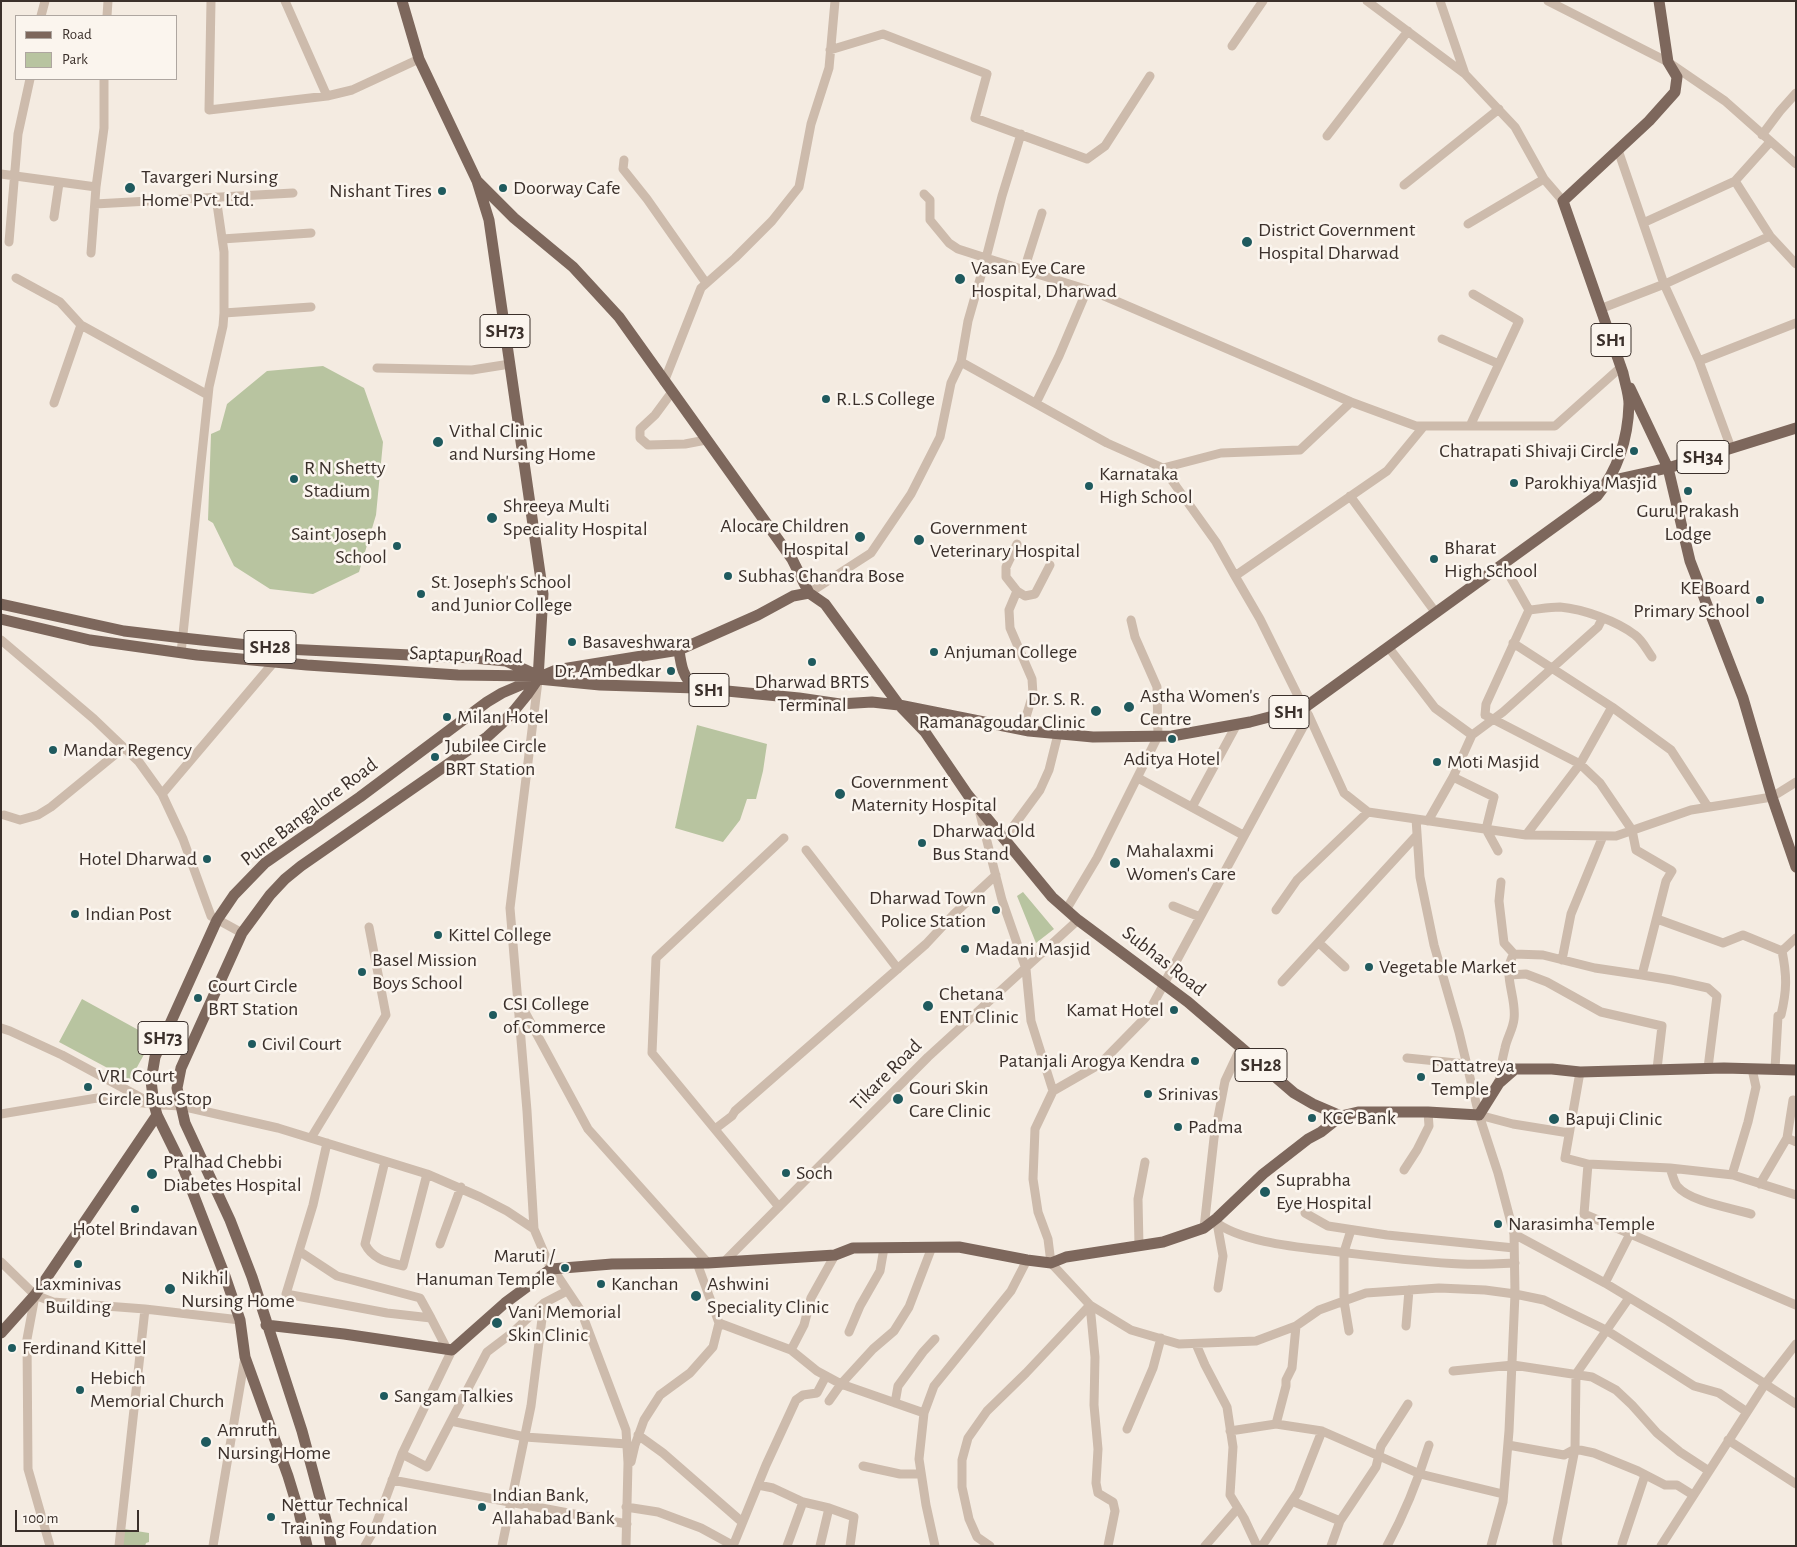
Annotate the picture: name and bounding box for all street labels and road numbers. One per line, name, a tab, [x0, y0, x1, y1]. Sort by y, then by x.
road number: SH73	[480, 314, 530, 348]
road number: SH1	[1591, 324, 1631, 356]
road number: SH34	[1677, 441, 1729, 474]
road number: SH28	[244, 630, 296, 664]
street label: Saptapur Road	[409, 641, 523, 669]
road number: SH1	[689, 674, 729, 706]
road number: SH1	[1269, 696, 1309, 729]
street label: Pune Bangalore Road	[236, 753, 382, 871]
street label: Subhas Road	[1117, 921, 1211, 1001]
road number: SH73	[138, 1021, 188, 1054]
street label: Tikare Road	[845, 1034, 927, 1116]
road number: SH28	[1235, 1048, 1287, 1082]

